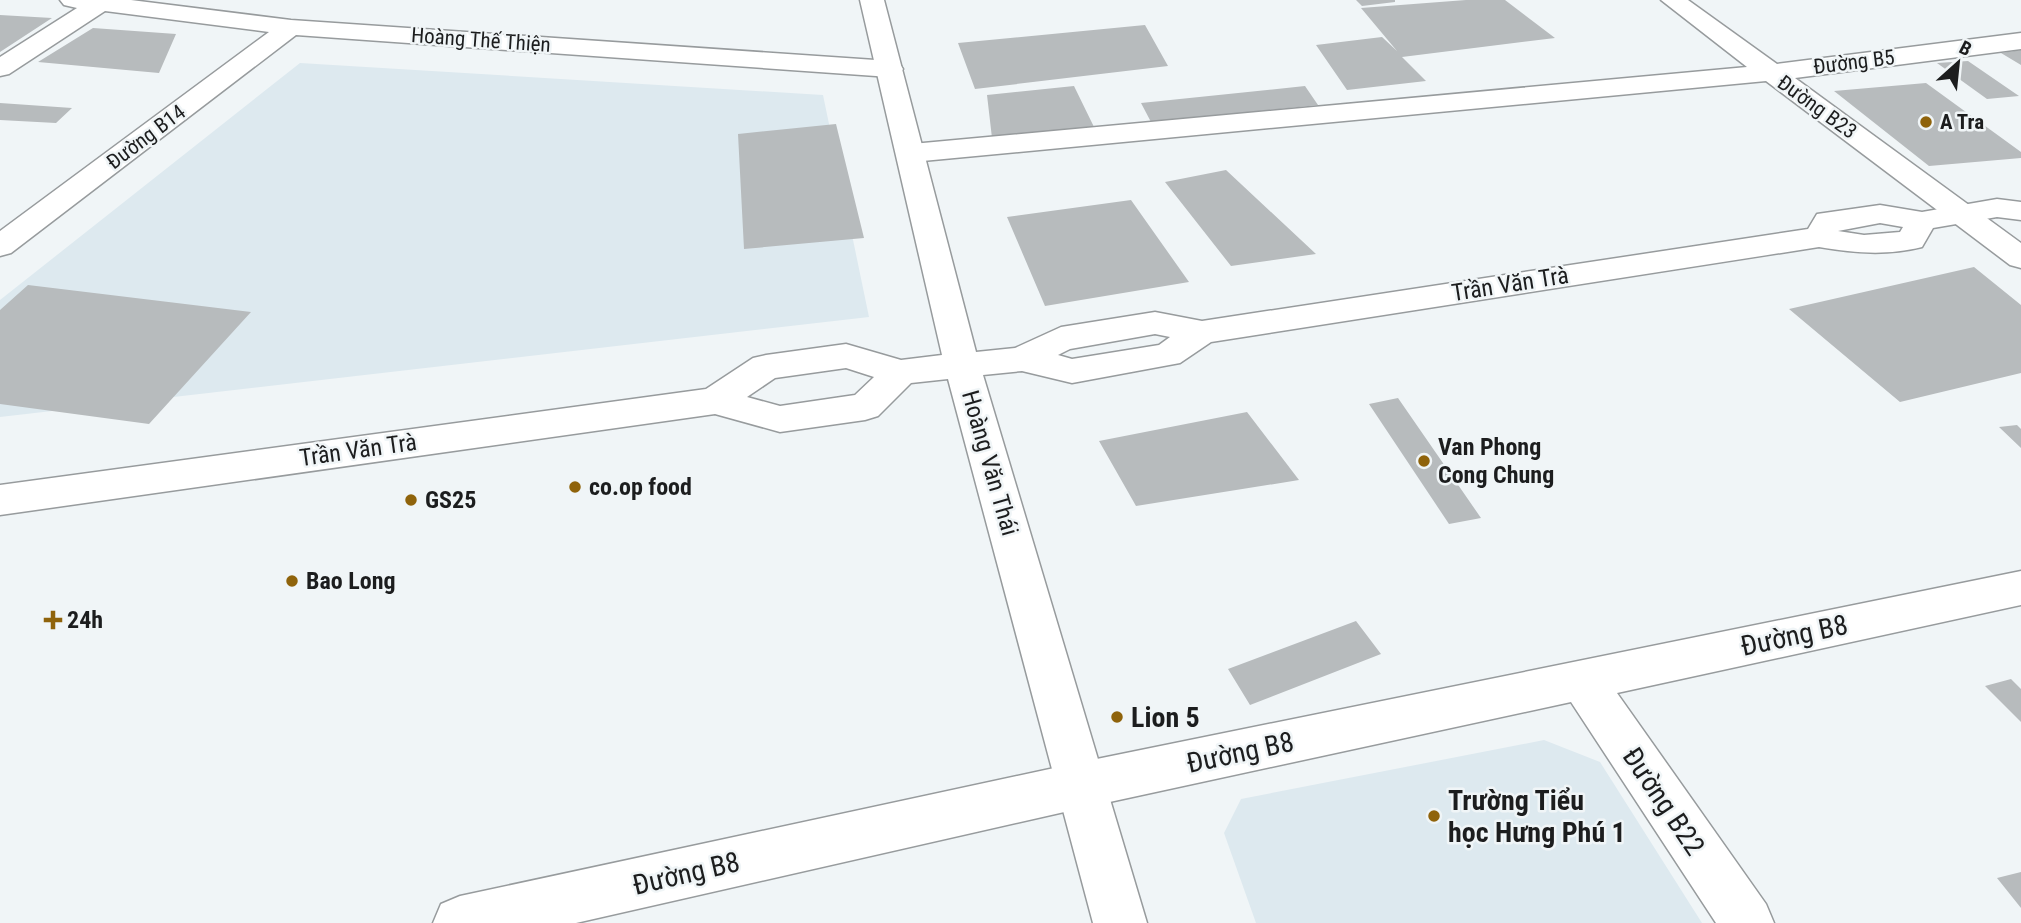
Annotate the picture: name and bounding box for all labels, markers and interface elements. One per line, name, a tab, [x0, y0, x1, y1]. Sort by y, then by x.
street label: Hoàng Thế Thiện	[410, 23, 552, 57]
north arrow	[1923, 28, 1993, 98]
text: B	[1956, 36, 1975, 61]
street label: Đường B5	[1812, 45, 1896, 79]
street label: Đường B23	[1773, 70, 1861, 144]
street label: Đường B14	[102, 100, 190, 174]
place label: A Tra	[1940, 110, 1984, 134]
marker: A Tra	[1918, 114, 1934, 130]
street label: Trần Văn Trà	[1449, 261, 1571, 307]
street label: Hoàng Văn Thái	[956, 387, 1024, 539]
street label: Trần Văn Trà	[298, 428, 418, 472]
place label: Van Phong Cong Chung	[1438, 433, 1554, 489]
marker: Van Phong Cong Chung	[1416, 453, 1432, 469]
place label: co.op food	[589, 473, 692, 501]
marker: co.op food	[567, 479, 583, 495]
place label: GS25	[425, 486, 476, 514]
marker: GS25	[403, 492, 419, 508]
place label: Bao Long	[306, 567, 396, 595]
marker: Bao Long	[284, 573, 300, 589]
place label: 24h	[67, 606, 103, 634]
street label: Đường B8	[1737, 608, 1851, 663]
marker: 24h	[45, 612, 61, 628]
place label: Lion 5	[1131, 701, 1200, 734]
marker: Lion 5	[1109, 709, 1125, 725]
street label: Đường B8	[1183, 725, 1297, 780]
street label: Đường B22	[1616, 741, 1712, 861]
place label: Trường Tiểu học Hưng Phú 1	[1448, 784, 1626, 849]
marker: Trường Tiểu học Hưng Phú 1	[1426, 808, 1442, 824]
street label: Đường B8	[629, 845, 743, 902]

